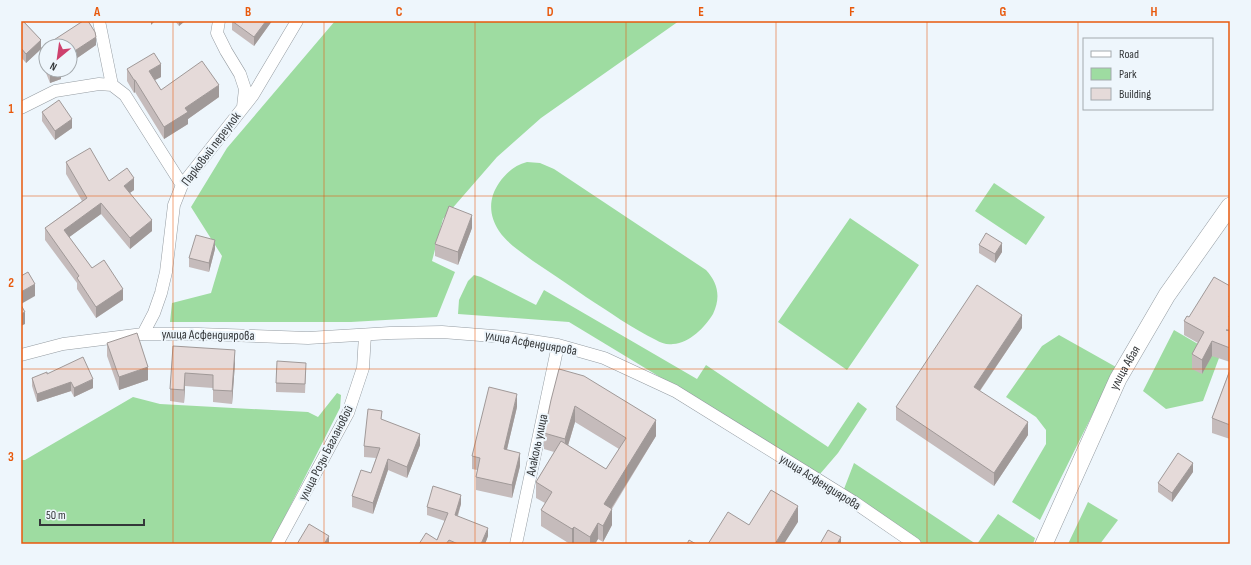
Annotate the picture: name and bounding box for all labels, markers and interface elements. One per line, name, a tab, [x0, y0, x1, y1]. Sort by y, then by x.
text: A	[93, 4, 101, 20]
text: B	[245, 4, 251, 20]
text: C	[396, 4, 403, 20]
text: D	[547, 4, 554, 20]
text: E	[698, 4, 704, 20]
text: F	[849, 4, 855, 20]
text: G	[1000, 4, 1007, 20]
text: H	[1151, 4, 1158, 20]
north arrow	[38, 38, 78, 78]
legend	[1083, 38, 1213, 110]
text: Road	[1119, 47, 1139, 62]
text: N	[48, 59, 59, 73]
text: Park	[1119, 67, 1137, 82]
text: Building	[1119, 87, 1151, 102]
text: 1	[8, 101, 14, 117]
street label: Парковый переулок	[178, 109, 244, 189]
text: 2	[8, 275, 14, 291]
street label: улица Асфендиярова	[161, 326, 255, 344]
street label: улица Асфендиярова	[484, 327, 578, 359]
street label: улица Абая	[1106, 343, 1144, 392]
street label: улица Розы Баглановой	[295, 403, 357, 503]
street label: Алаколь улица	[522, 413, 551, 478]
text: 3	[8, 449, 14, 465]
street label: улица Асфендиярова	[776, 451, 864, 513]
scale bar	[40, 501, 144, 527]
text: 50 m	[46, 508, 66, 523]

